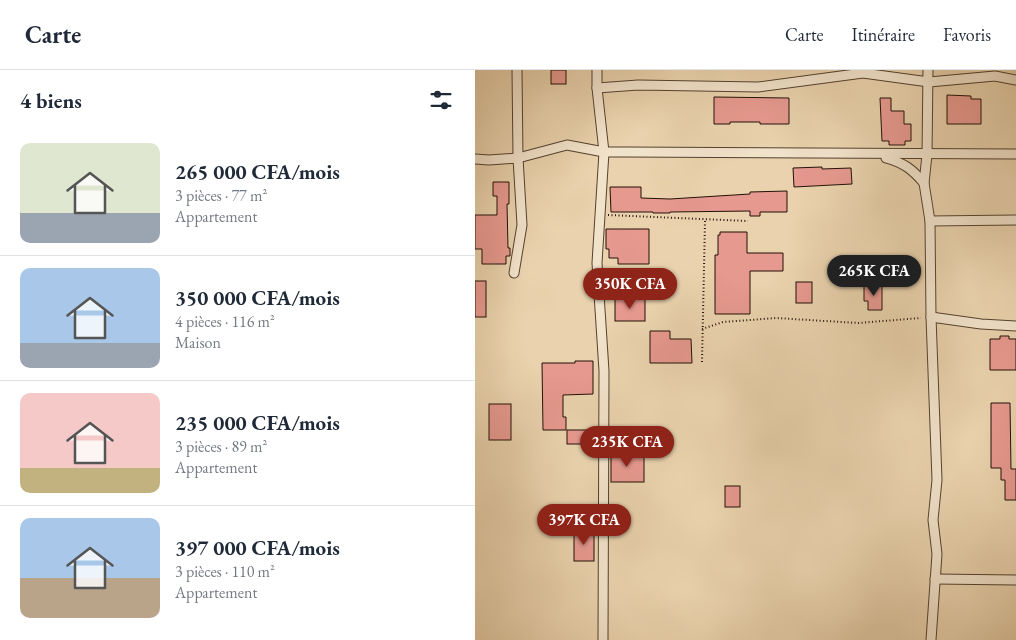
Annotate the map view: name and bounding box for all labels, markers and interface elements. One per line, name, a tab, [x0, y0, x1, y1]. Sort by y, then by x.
text: Carte	[25, 19, 81, 50]
text: Carte	[785, 23, 824, 46]
text: Itinéraire	[852, 23, 915, 46]
text: Favoris	[943, 23, 991, 46]
icon: filters	[427, 86, 455, 114]
text: 4 biens	[20, 87, 82, 114]
text: 265 000 CFA/mois	[175, 158, 340, 185]
icon: home	[60, 163, 120, 223]
text: 3 pièces · 77 m²	[175, 185, 267, 206]
text: Appartement	[175, 206, 258, 227]
pin: 265K CFA	[822, 254, 926, 297]
text: 265K CFA	[838, 260, 910, 281]
pin: 350K CFA	[578, 268, 682, 310]
text: 350K CFA	[594, 273, 666, 294]
text: 350 000 CFA/mois	[175, 284, 340, 311]
icon: home	[60, 288, 120, 348]
text: 4 pièces · 116 m²	[175, 311, 275, 332]
text: Maison	[175, 332, 221, 353]
text: 235 000 CFA/mois	[175, 409, 340, 436]
icon: home	[60, 413, 120, 473]
pin: 235K CFA	[575, 426, 679, 468]
text: 235K CFA	[591, 431, 663, 452]
text: 3 pièces · 89 m²	[175, 436, 267, 457]
text: Appartement	[175, 457, 258, 478]
pin: 397K CFA	[532, 504, 636, 546]
text: 397K CFA	[548, 509, 620, 530]
text: 397 000 CFA/mois	[175, 534, 340, 561]
icon: home	[60, 538, 120, 598]
text: 3 pièces · 110 m²	[175, 561, 275, 582]
text: Appartement	[175, 582, 258, 603]

